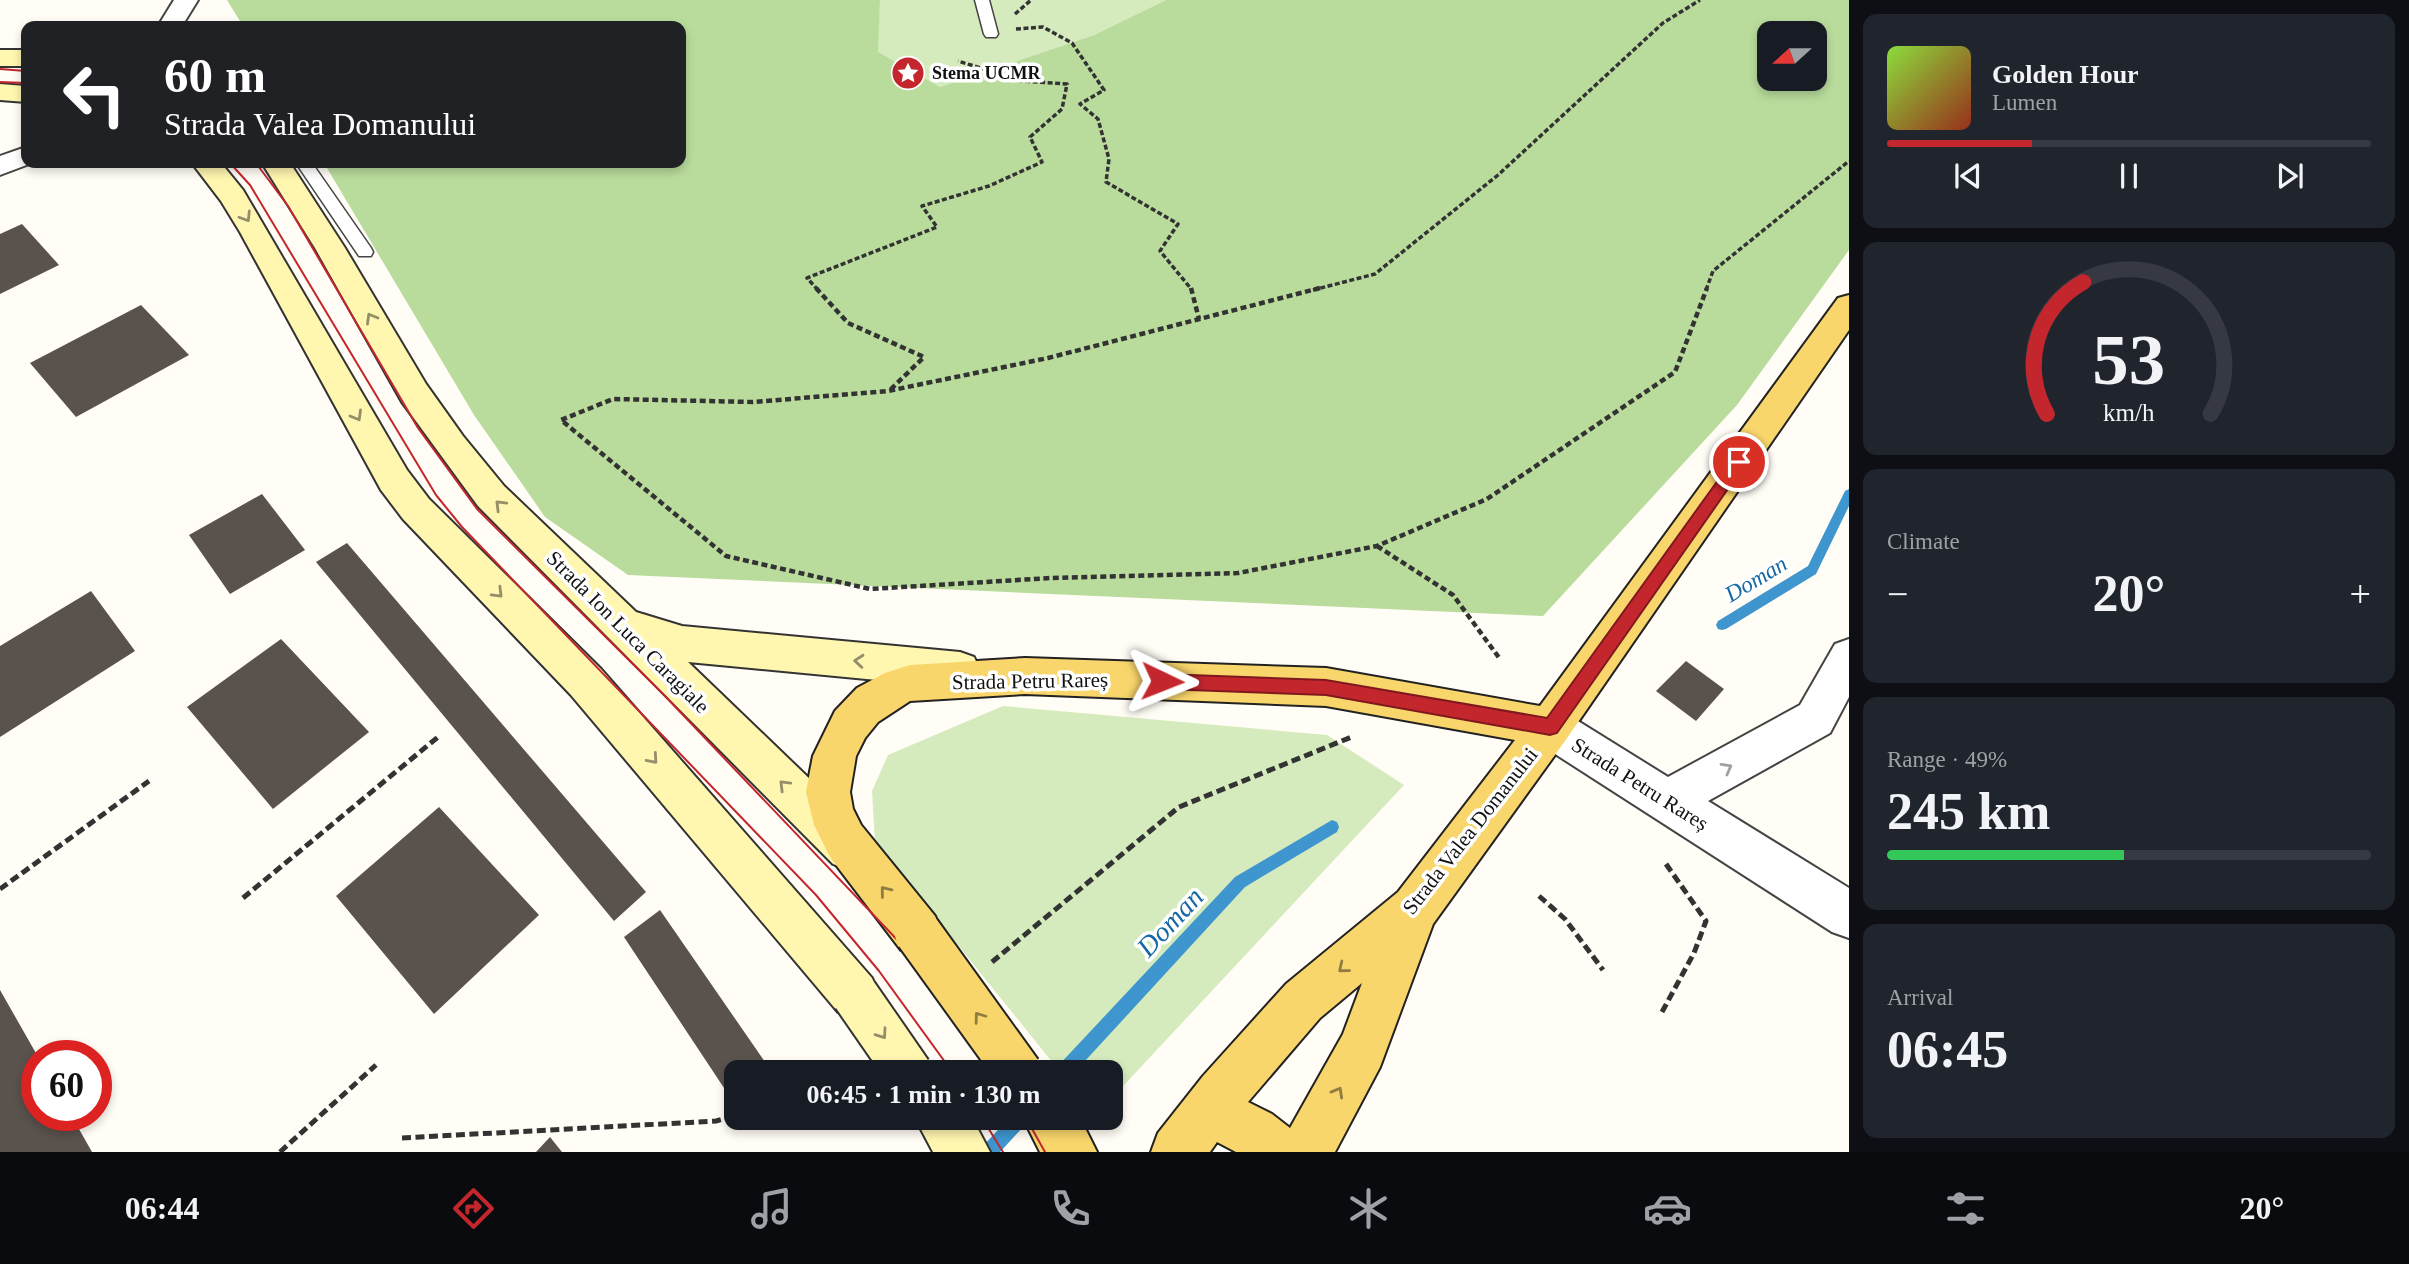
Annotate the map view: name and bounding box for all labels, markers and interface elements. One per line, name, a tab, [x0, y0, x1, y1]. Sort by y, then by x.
north arrow	[1757, 21, 1827, 91]
map controls	[1757, 21, 1827, 91]
text: 60 m	[164, 48, 266, 103]
icon: left	[49, 49, 140, 140]
place icon: Stema UCMR	[889, 54, 927, 92]
text: Golden Hour	[1992, 60, 2139, 89]
place label: Stema UCMR	[932, 63, 1041, 83]
text: Lumen	[1992, 90, 2057, 115]
text: Strada Valea Domanului	[164, 106, 476, 142]
icon: previous	[1949, 157, 1987, 195]
icon: pause	[2110, 157, 2148, 195]
icon: next	[2271, 157, 2309, 195]
one-way arrow	[238, 210, 251, 223]
one-way arrow	[366, 313, 379, 326]
text: 53	[2093, 320, 2165, 401]
text: km/h	[2103, 399, 2155, 426]
one-way arrow	[349, 409, 362, 421]
pin	[1709, 432, 1769, 492]
icon: arrive	[1720, 443, 1758, 481]
one-way arrow	[495, 501, 508, 514]
text: Climate	[1887, 529, 1960, 554]
street label: Strada Ion Luca Caragiale	[542, 546, 714, 718]
water label: Doman	[1720, 551, 1791, 608]
text: 20°	[2093, 565, 2165, 622]
text: −	[1887, 573, 1908, 615]
text: +	[2350, 573, 2371, 615]
one-way arrow	[490, 585, 502, 597]
position arrow	[1125, 644, 1199, 718]
one-way arrow	[854, 653, 865, 668]
street label: Strada Petru Rareș	[952, 668, 1108, 694]
street label: Strada Petru Rareș	[1567, 732, 1713, 836]
street label: Strada Valea Domanului	[1397, 743, 1543, 919]
text: Range · 49%	[1887, 747, 2007, 772]
one-way arrow	[645, 751, 657, 764]
one-way arrow	[1720, 762, 1732, 776]
one-way arrow	[779, 781, 792, 794]
text: 245 km	[1887, 783, 2050, 840]
water label: Doman	[1130, 881, 1209, 963]
one-way arrow	[880, 887, 893, 899]
one-way arrow	[1339, 960, 1352, 972]
text: Arrival	[1887, 985, 1953, 1010]
one-way arrow	[975, 1012, 987, 1025]
text: 06:45	[1887, 1021, 2008, 1078]
one-way arrow	[874, 1026, 886, 1039]
speed limit sign: 60	[21, 1040, 112, 1131]
text: 06:45 · 1 min · 130 m	[807, 1080, 1041, 1109]
one-way arrow	[1330, 1087, 1344, 1099]
icon: directions	[449, 1184, 498, 1233]
icon: music	[747, 1184, 796, 1233]
icon: phone	[1046, 1184, 1095, 1233]
icon: climate	[1344, 1184, 1393, 1233]
icon: car	[1643, 1184, 1692, 1233]
icon: filters	[1941, 1184, 1990, 1233]
text: 06:44	[125, 1190, 199, 1226]
text: 20°	[2239, 1190, 2284, 1226]

